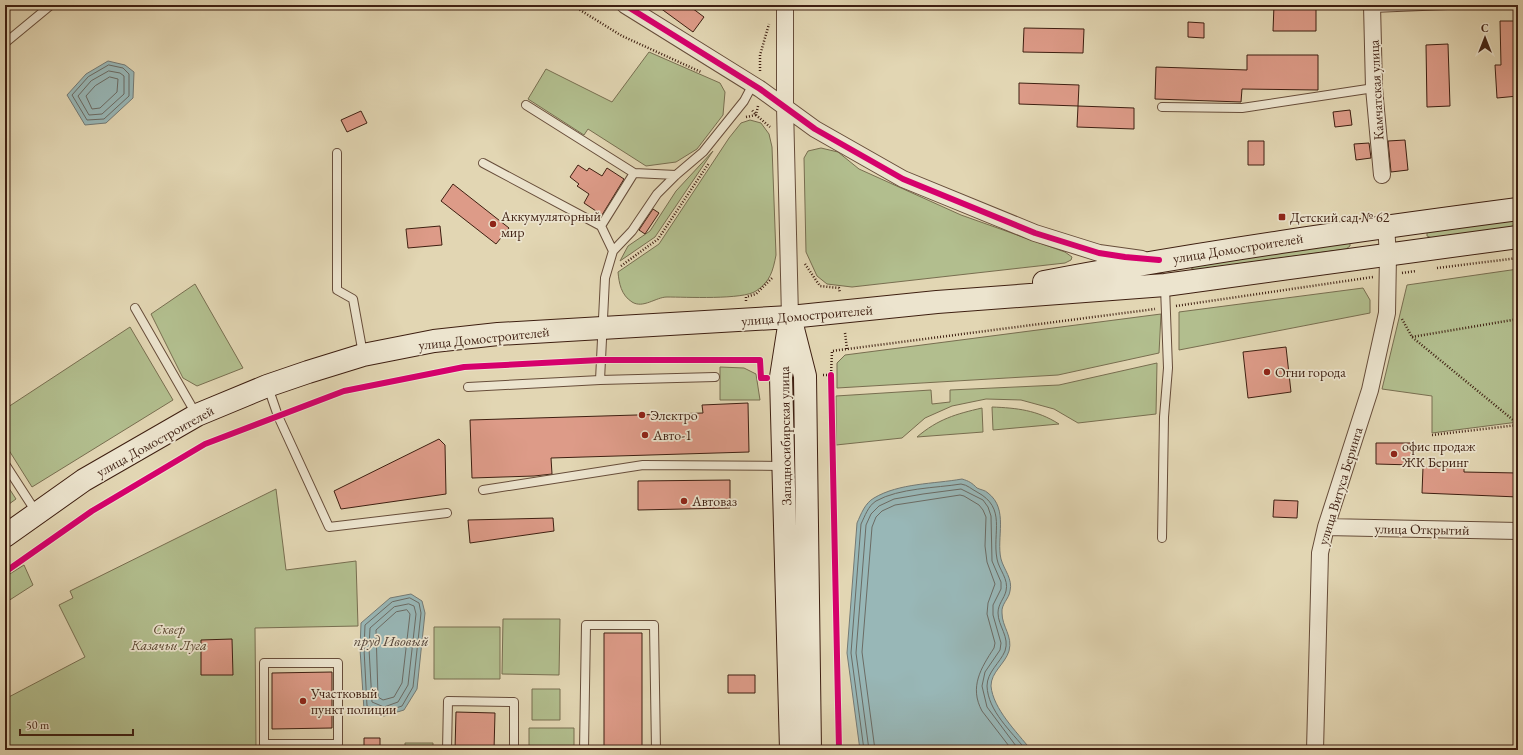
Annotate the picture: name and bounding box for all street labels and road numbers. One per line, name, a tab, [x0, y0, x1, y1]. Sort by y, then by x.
street label: Камчатская улица	[1364, 39, 1388, 141]
street label: улица Домостроителей	[1172, 229, 1305, 267]
street label: улица Домостроителей	[741, 300, 874, 330]
street label: улица Домостроителей	[418, 322, 551, 354]
street label: Западносибирская улица	[775, 366, 795, 506]
street label: улица Домостроителей	[93, 401, 217, 481]
street label: улица Витуса Беринга	[1313, 424, 1367, 547]
street label: улица Открытий	[1374, 519, 1470, 539]

